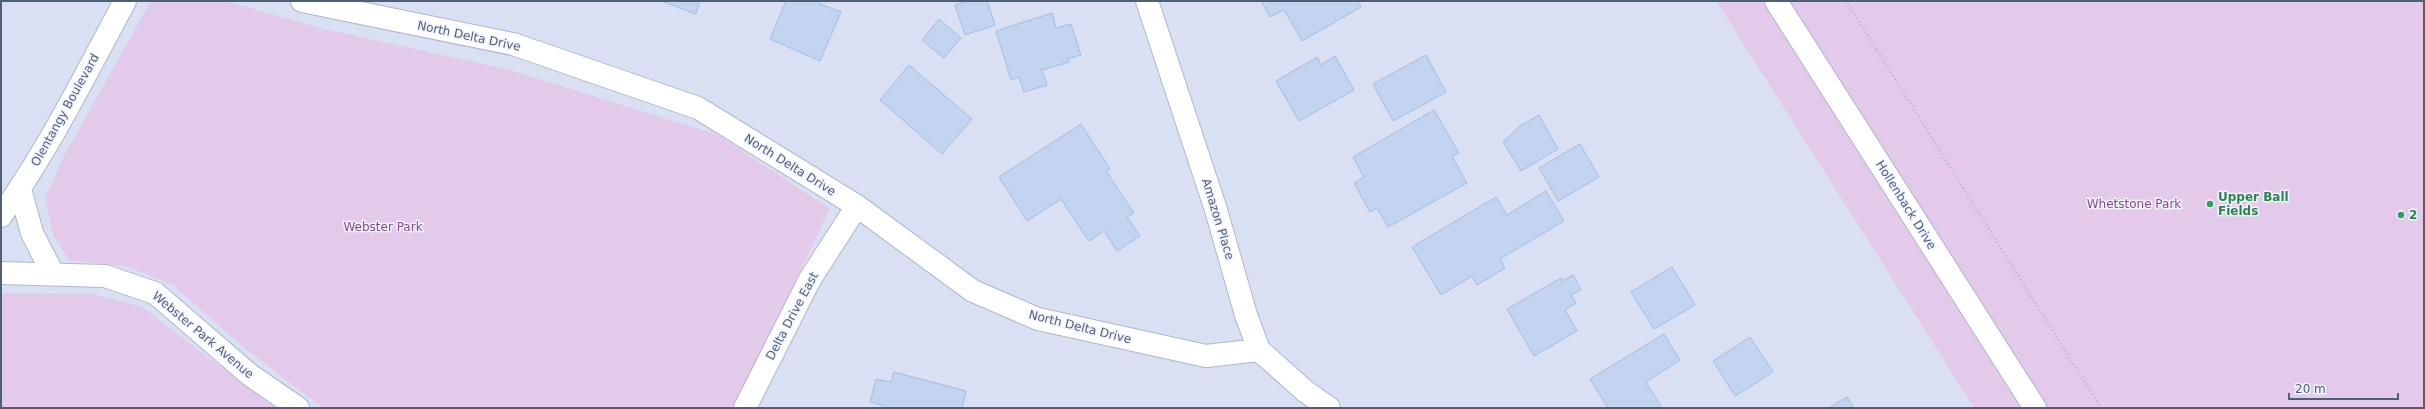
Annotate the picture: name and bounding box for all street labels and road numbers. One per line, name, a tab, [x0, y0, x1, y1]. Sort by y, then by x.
street label: North Delta Drive	[416, 18, 522, 54]
street label: Olentangy Boulevard	[28, 51, 102, 169]
street label: North Delta Drive	[742, 131, 838, 199]
street label: Hollenback Drive	[1873, 158, 1939, 252]
street label: Amazon Place	[1199, 177, 1237, 261]
street label: Delta Drive East	[763, 269, 821, 362]
street label: Webster Park Avenue	[150, 289, 256, 381]
street label: North Delta Drive	[1027, 307, 1133, 347]

